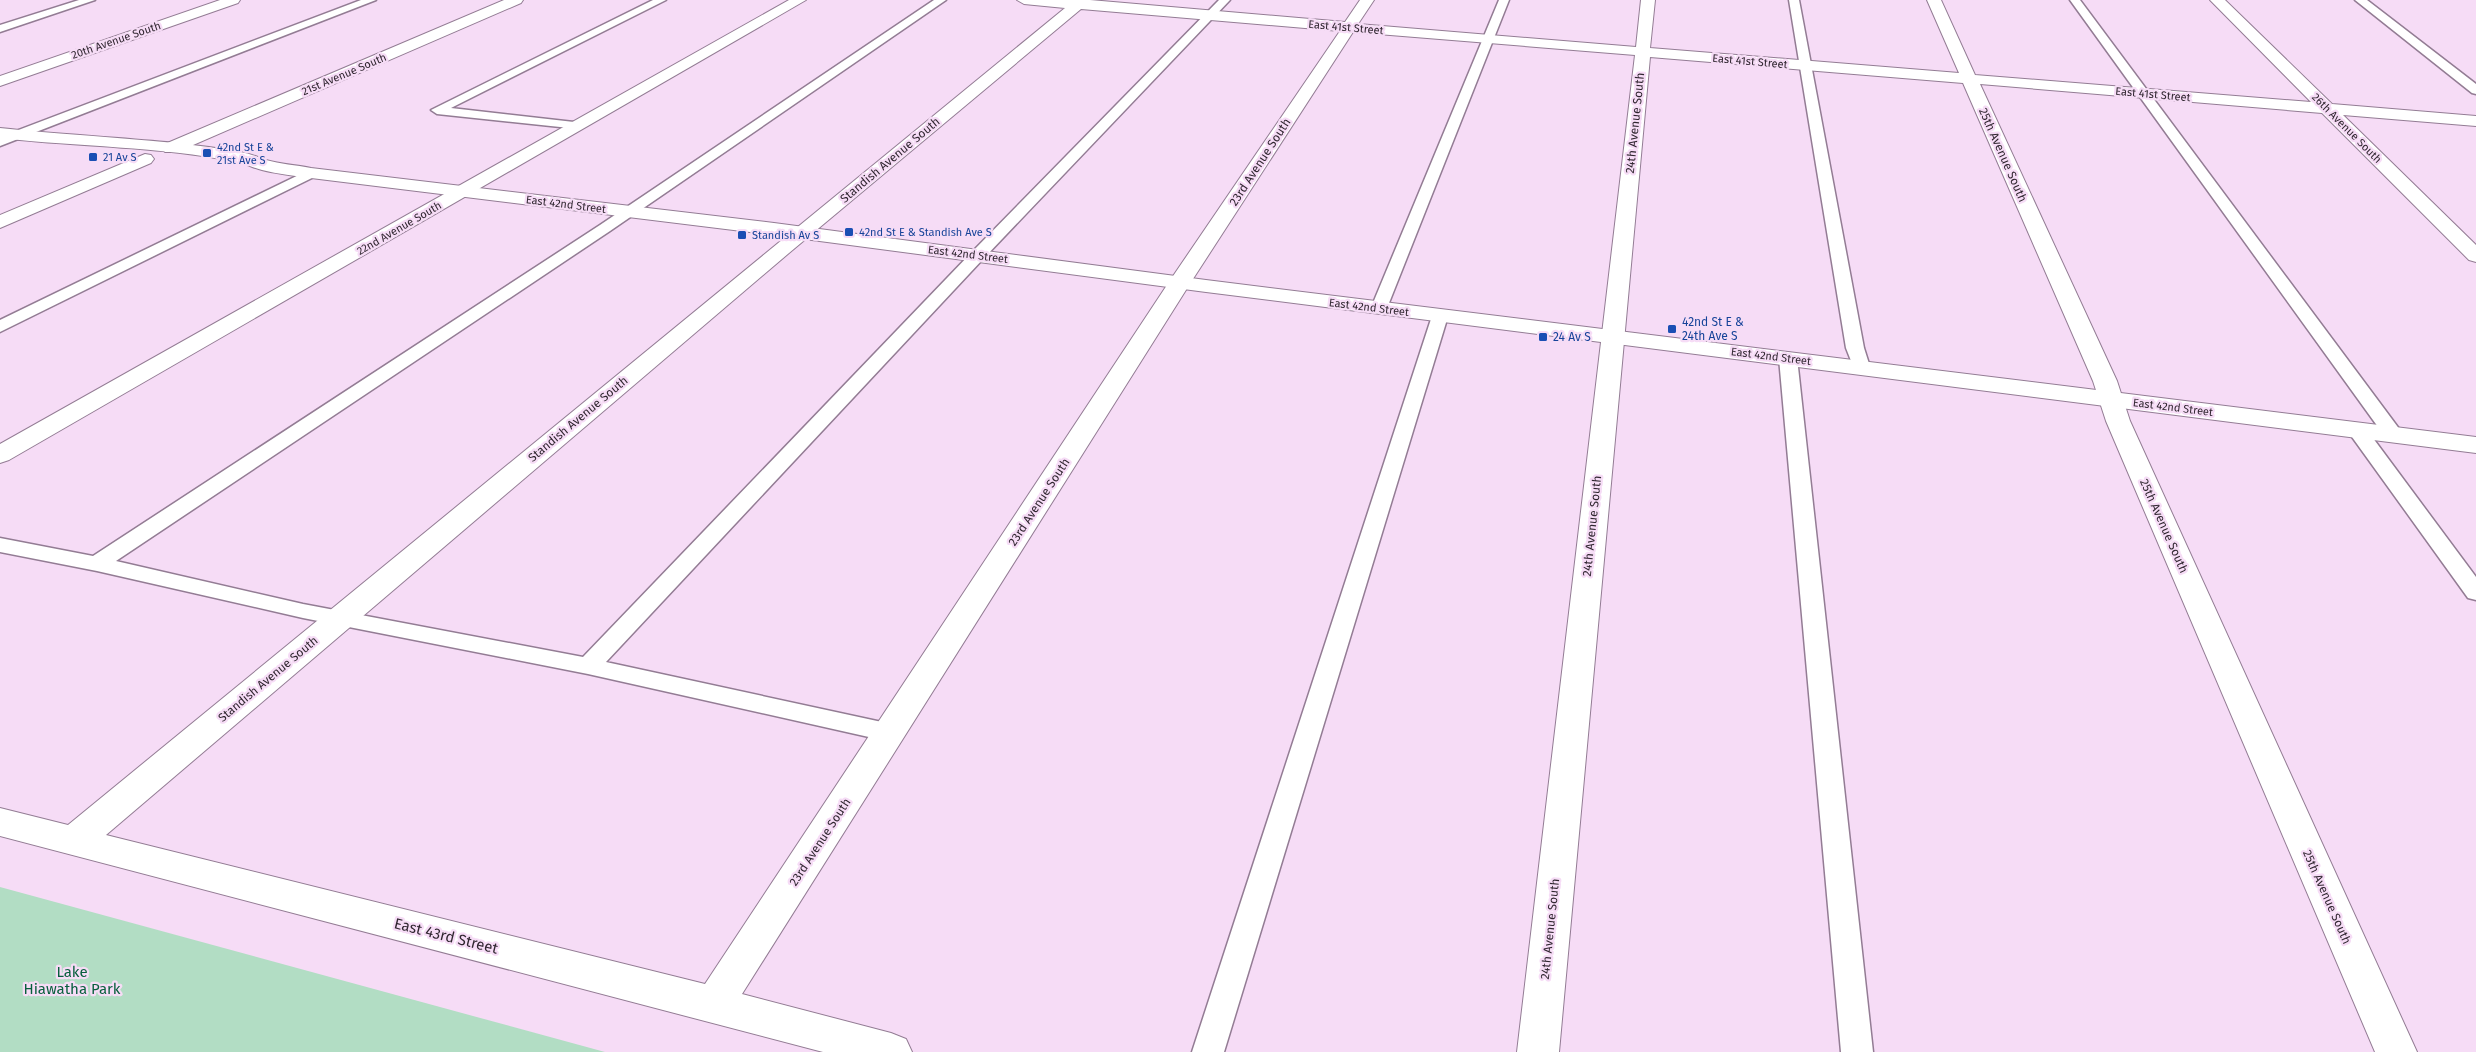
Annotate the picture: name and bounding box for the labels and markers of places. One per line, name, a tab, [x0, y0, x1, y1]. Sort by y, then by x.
place label: 42nd St E & 21st Ave S	[217, 141, 274, 167]
marker: 42nd St E & 21st Ave S	[201, 147, 213, 159]
marker: 21 Av S	[87, 151, 99, 163]
place label: 21 Av S	[103, 151, 136, 164]
marker: 42nd St E & Standish Ave S	[843, 226, 855, 238]
place label: 42nd St E & Standish Ave S	[859, 226, 992, 239]
marker: Standish Av S	[736, 229, 748, 241]
place label: Standish Av S	[752, 229, 819, 242]
place label: 42nd St E & 24th Ave S	[1682, 315, 1744, 343]
marker: 42nd St E & 24th Ave S	[1666, 323, 1678, 335]
place label: 24 Av S	[1553, 330, 1591, 344]
marker: 24 Av S	[1537, 331, 1549, 343]

